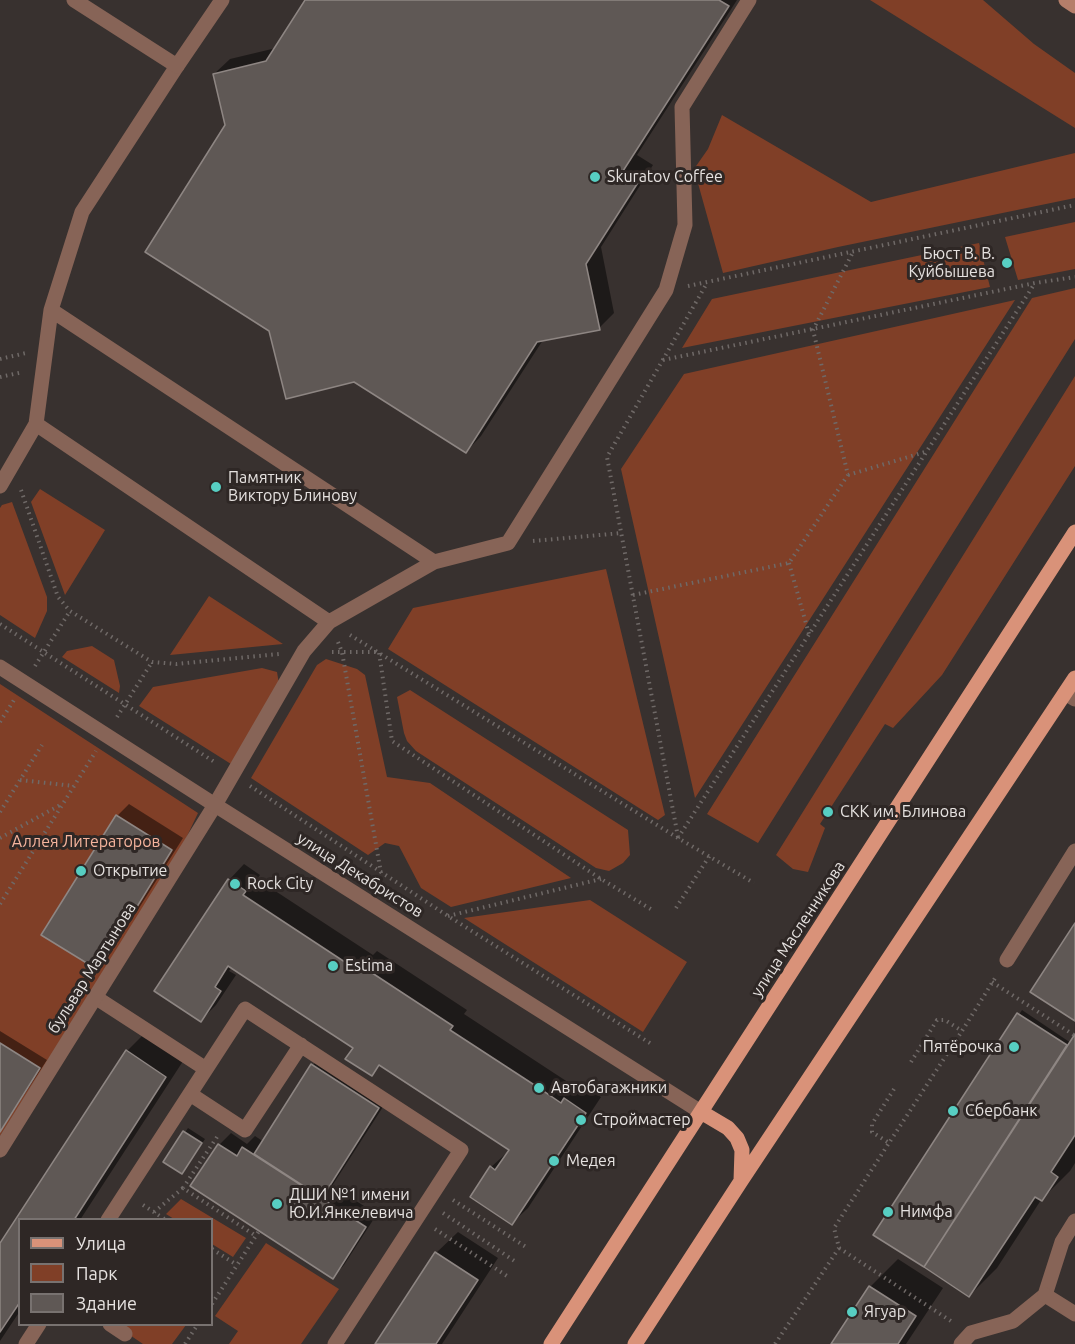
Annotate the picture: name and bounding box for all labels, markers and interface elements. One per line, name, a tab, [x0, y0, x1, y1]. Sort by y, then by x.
place label: Skuratov Coffee	[607, 167, 723, 187]
marker: Skuratov Coffee	[588, 170, 602, 184]
place label: Бюст В. В. Куйбышева	[909, 244, 995, 282]
marker: Бюст В. В. Куйбышева	[1000, 256, 1014, 270]
place label: Памятник Виктору Блинову	[228, 468, 357, 506]
marker: Памятник Виктору Блинову	[209, 480, 223, 494]
place label: СКК им. Блинова	[840, 802, 966, 822]
marker: СКК им. Блинова	[821, 805, 835, 819]
street label: улица Декабристов	[293, 828, 427, 922]
park label: Аллея Литераторов	[12, 832, 160, 852]
street label: улица Масленникова	[747, 858, 849, 1000]
place label: Открытие	[93, 861, 167, 881]
marker: Открытие	[74, 864, 88, 878]
place label: Rock City	[247, 874, 313, 894]
marker: Rock City	[228, 877, 242, 891]
street label: бульвар Мартынова	[44, 899, 140, 1037]
place label: Estima	[345, 956, 393, 976]
marker: Estima	[326, 959, 340, 973]
place label: Пятёрочка	[923, 1037, 1002, 1057]
marker: Пятёрочка	[1007, 1040, 1021, 1054]
place label: Автобагажники	[551, 1078, 667, 1098]
marker: Автобагажники	[532, 1081, 546, 1095]
place label: Сбербанк	[965, 1101, 1038, 1121]
marker: Сбербанк	[946, 1104, 960, 1118]
place label: Строймастер	[593, 1110, 691, 1130]
marker: Строймастер	[574, 1113, 588, 1127]
place label: Медея	[566, 1151, 616, 1171]
marker: Медея	[547, 1154, 561, 1168]
place label: ДШИ №1 имени Ю.И.Янкелевича	[289, 1185, 413, 1223]
marker: ДШИ №1 имени Ю.И.Янкелевича	[270, 1197, 284, 1211]
place label: Нимфа	[900, 1202, 953, 1222]
marker: Нимфа	[881, 1205, 895, 1219]
legend	[18, 1218, 213, 1326]
text: Улица	[76, 1233, 126, 1253]
text: Парк	[76, 1263, 117, 1283]
text: Здание	[76, 1293, 137, 1313]
place label: Ягуар	[864, 1302, 906, 1322]
marker: Ягуар	[845, 1305, 859, 1319]

